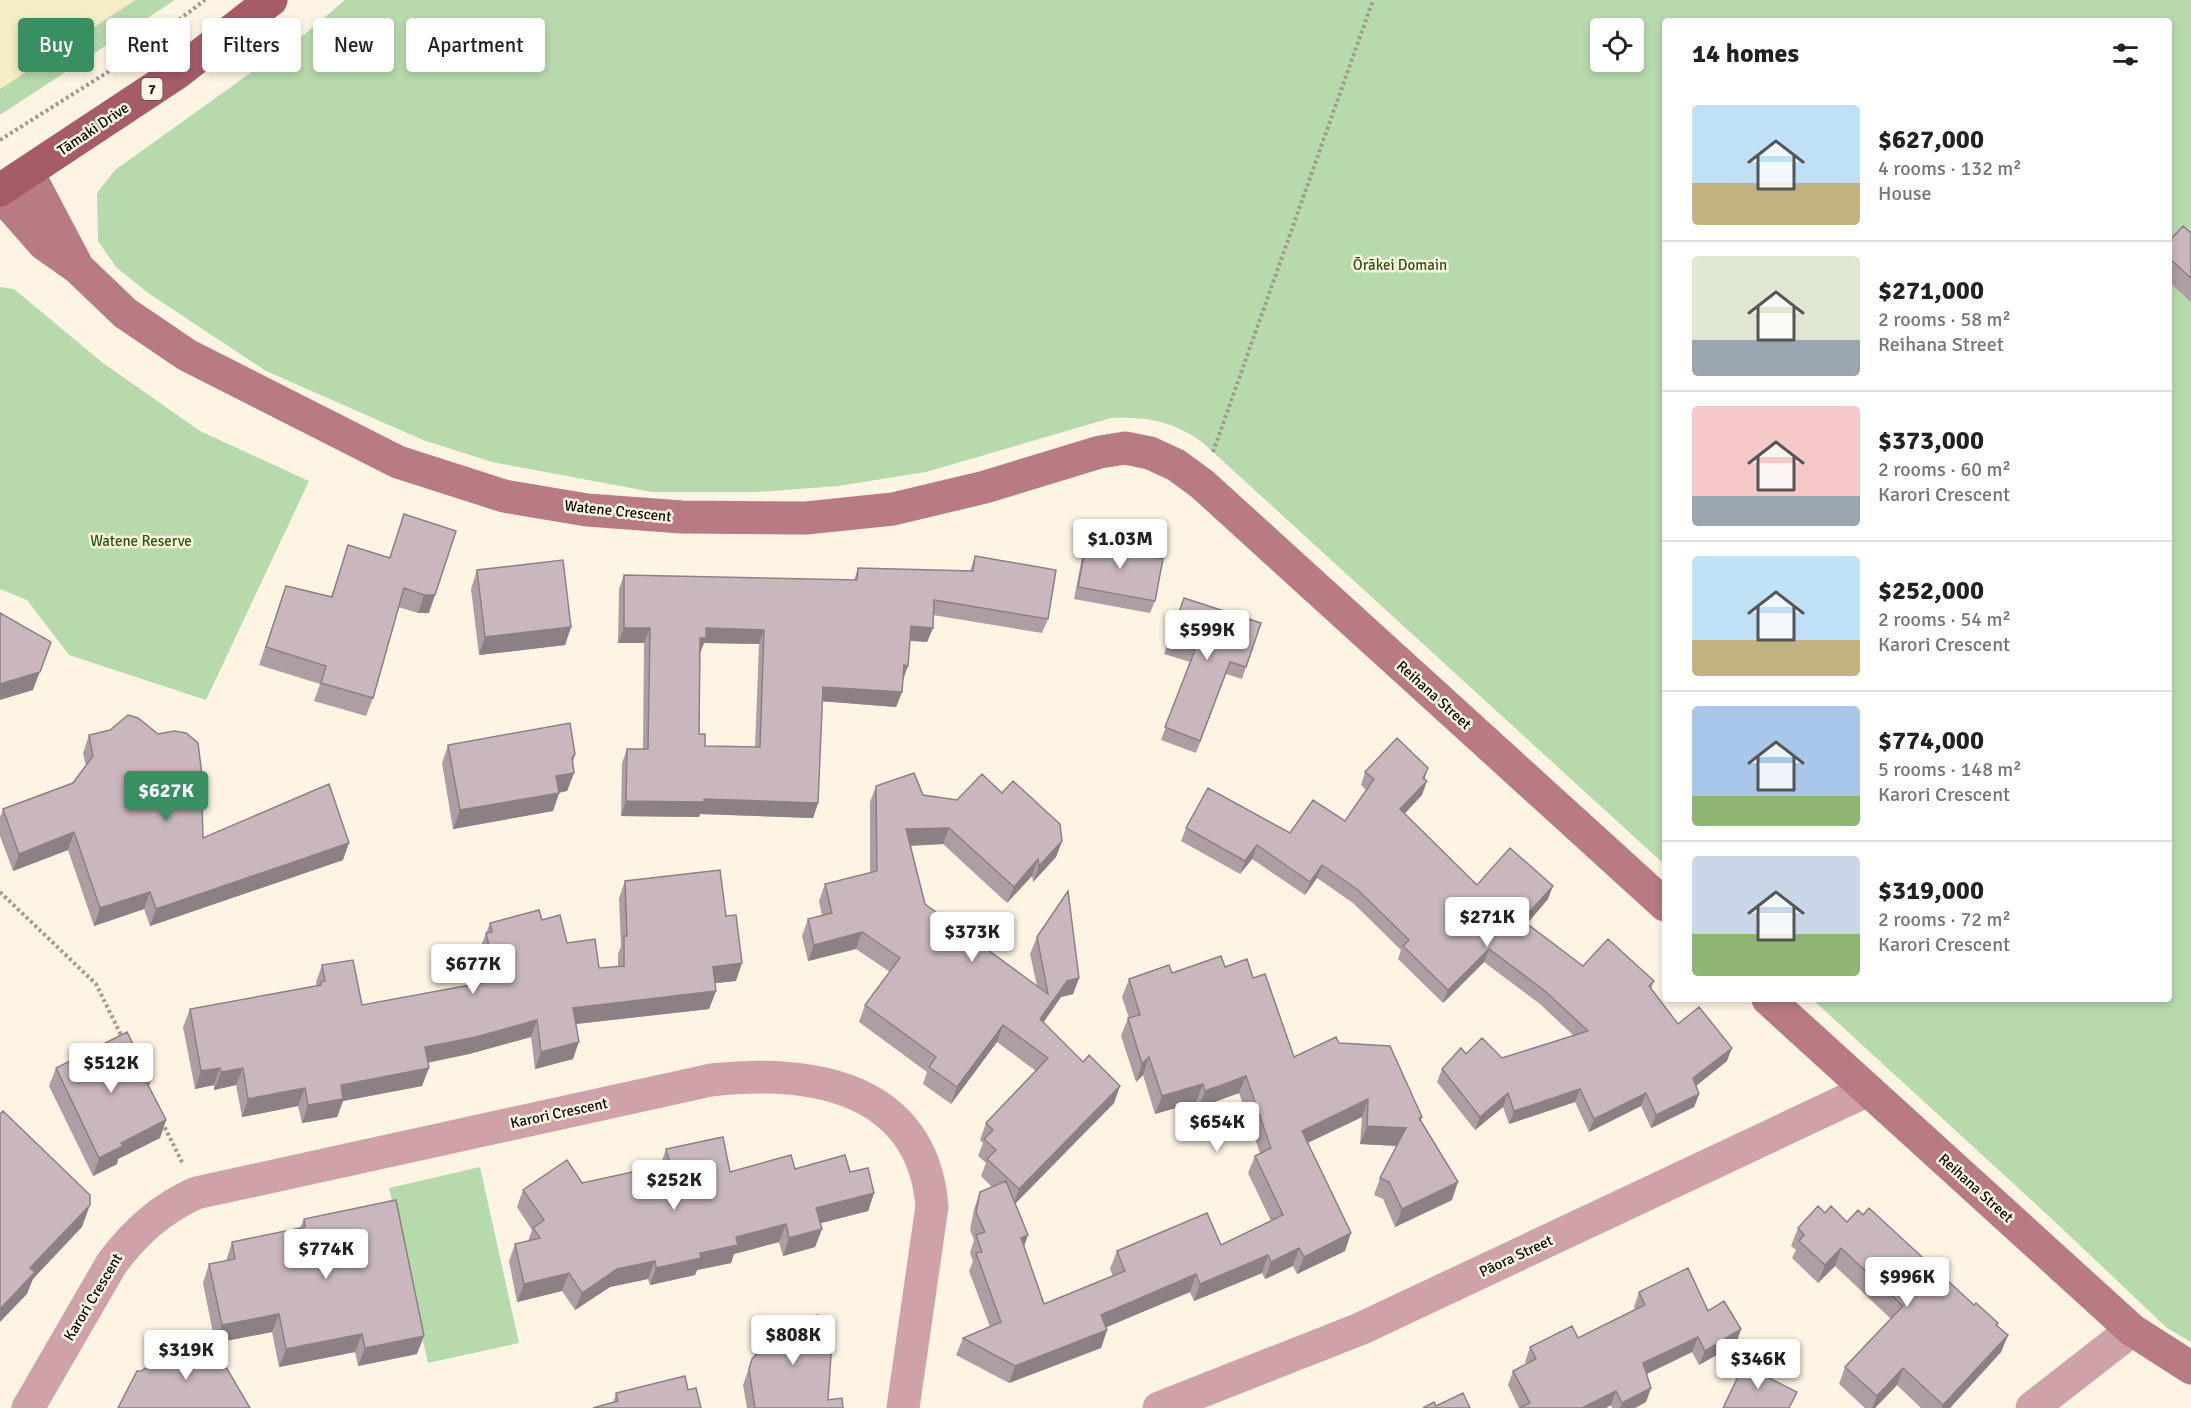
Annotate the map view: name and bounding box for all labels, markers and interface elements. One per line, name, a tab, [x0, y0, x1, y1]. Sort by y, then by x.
chip: Buy	[18, 18, 94, 72]
chip: Rent	[106, 18, 190, 72]
chip: Filters	[202, 18, 301, 72]
chip: New	[313, 18, 394, 72]
chip: Apartment	[406, 18, 545, 72]
map controls	[1590, 18, 1644, 72]
button: locate	[1590, 18, 1644, 72]
text: 14 homes	[1692, 38, 1799, 70]
icon: filters	[2109, 38, 2142, 71]
road number: 7	[142, 78, 162, 100]
street label: Tāmaki Drive	[54, 99, 132, 159]
text: $627,000	[1878, 124, 1984, 156]
icon: home	[1740, 129, 1812, 201]
text: 4 rooms · 132 m²	[1878, 156, 2022, 181]
text: House	[1878, 181, 1932, 206]
park label: Ōrākei Domain	[1353, 256, 1447, 274]
text: $271,000	[1878, 275, 1984, 307]
icon: home	[1740, 280, 1812, 352]
text: 2 rooms · 58 m²	[1878, 307, 2011, 332]
text: Reihana Street	[1878, 332, 2004, 357]
text: $373,000	[1878, 425, 1984, 457]
icon: home	[1740, 430, 1812, 502]
text: 2 rooms · 60 m²	[1878, 457, 2011, 482]
text: Karori Crescent	[1878, 482, 2010, 507]
street label: Watene Crescent	[564, 496, 672, 526]
pin: $1.03M	[1071, 519, 1169, 570]
text: $1.03M	[1087, 526, 1153, 551]
park label: Watene Reserve	[90, 532, 192, 550]
text: $252,000	[1878, 575, 1984, 607]
icon: home	[1740, 580, 1812, 652]
text: 2 rooms · 54 m²	[1878, 607, 2011, 632]
pin: $599K	[1165, 610, 1249, 661]
text: $599K	[1179, 617, 1235, 642]
text: Karori Crescent	[1878, 632, 2010, 657]
street label: Reihana Street	[1393, 657, 1475, 733]
text: $774,000	[1878, 725, 1984, 757]
icon: home	[1740, 730, 1812, 802]
text: 5 rooms · 148 m²	[1878, 757, 2022, 782]
pin: $627K	[124, 771, 208, 822]
text: $627K	[138, 778, 194, 803]
text: Karori Crescent	[1878, 782, 2010, 807]
text: $319,000	[1878, 875, 1984, 907]
icon: home	[1740, 880, 1812, 952]
pin: $271K	[1445, 897, 1529, 948]
text: $271K	[1459, 904, 1515, 929]
text: 2 rooms · 72 m²	[1878, 907, 2011, 932]
pin: $373K	[930, 912, 1014, 963]
text: $373K	[944, 919, 1000, 944]
text: Karori Crescent	[1878, 932, 2010, 957]
pin: $677K	[431, 944, 515, 995]
text: $677K	[445, 951, 501, 976]
pin: $512K	[69, 1043, 153, 1094]
text: $512K	[83, 1050, 139, 1075]
street label: Karori Crescent	[509, 1094, 609, 1132]
pin: $654K	[1175, 1102, 1259, 1153]
text: $654K	[1189, 1109, 1245, 1134]
street label: Reihana Street	[1935, 1150, 2017, 1226]
pin: $252K	[632, 1160, 716, 1211]
text: $252K	[646, 1167, 702, 1192]
pin: $774K	[284, 1229, 368, 1280]
street label: Pāora Street	[1476, 1231, 1556, 1281]
text: $774K	[298, 1236, 354, 1261]
street label: Karori Crescent	[60, 1250, 126, 1344]
pin: $996K	[1865, 1257, 1949, 1308]
text: $996K	[1879, 1264, 1935, 1289]
pin: $808K	[751, 1315, 835, 1366]
text: $808K	[765, 1322, 821, 1347]
pin: $319K	[144, 1330, 228, 1381]
text: $319K	[158, 1337, 214, 1362]
pin: $346K	[1716, 1339, 1800, 1390]
text: $346K	[1730, 1346, 1786, 1371]

